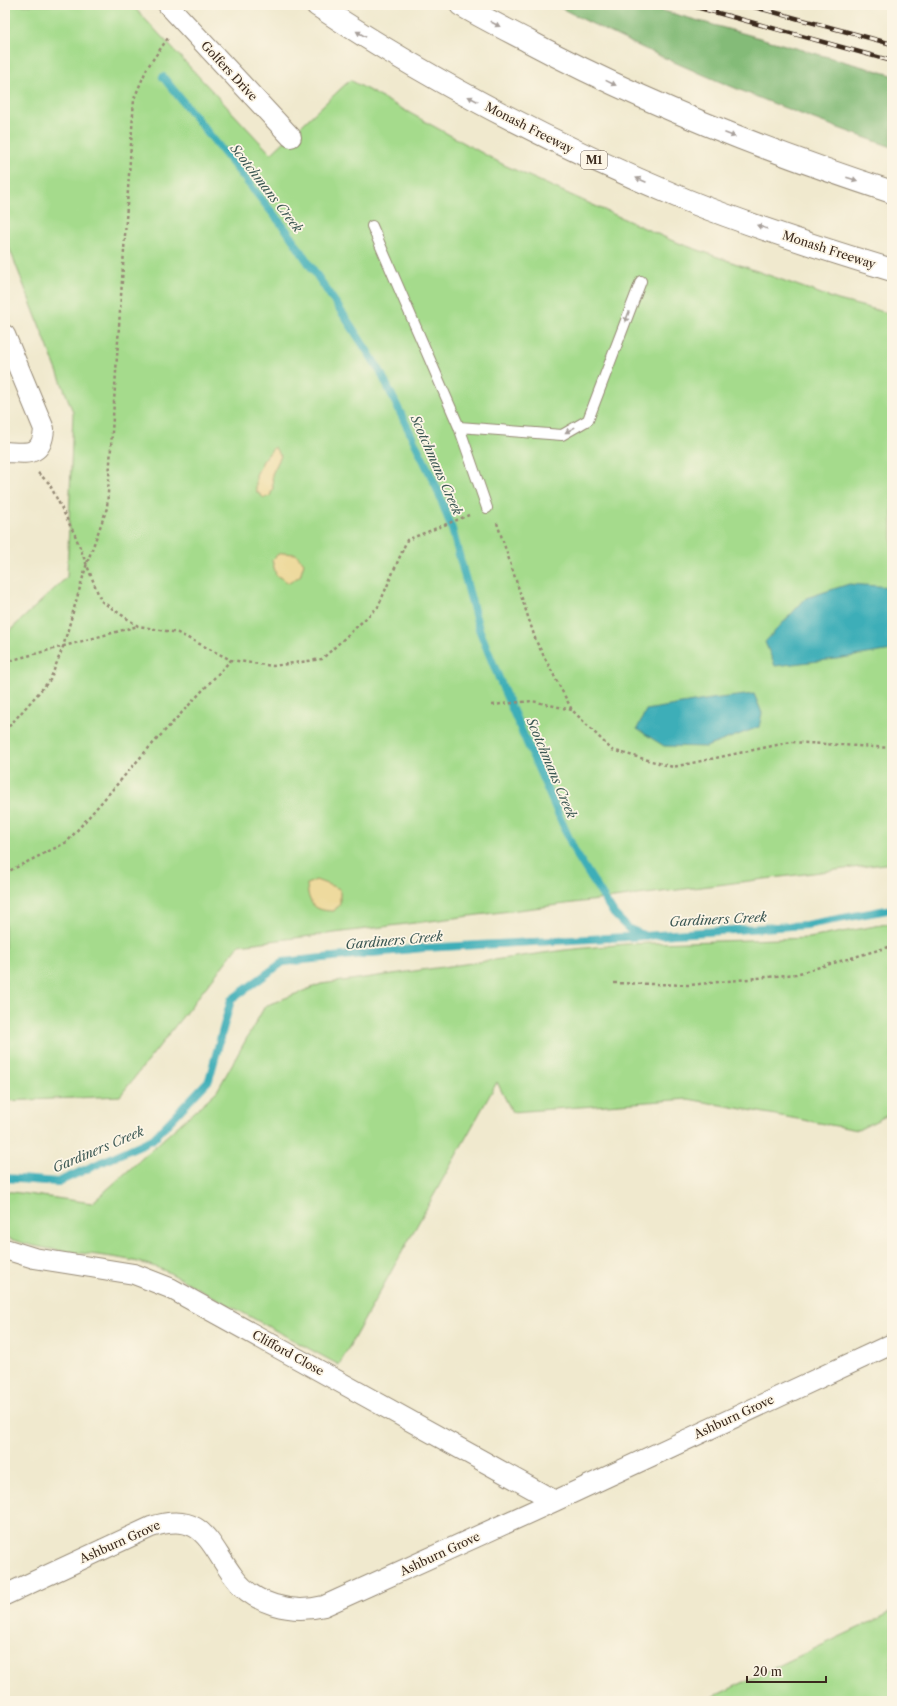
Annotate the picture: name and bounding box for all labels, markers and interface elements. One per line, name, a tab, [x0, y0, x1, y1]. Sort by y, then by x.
one-way arrow	[489, 20, 501, 27]
one-way arrow	[355, 30, 367, 37]
street label: Golfers Drive	[198, 38, 261, 104]
one-way arrow	[605, 80, 617, 86]
one-way arrow	[467, 96, 479, 103]
street label: Monash Freeway	[483, 99, 576, 156]
one-way arrow	[724, 132, 736, 138]
water label: Scotchmans Creek	[227, 140, 307, 236]
road number: M1	[581, 151, 607, 169]
one-way arrow	[847, 176, 859, 182]
one-way arrow	[635, 177, 646, 183]
one-way arrow	[755, 224, 767, 230]
street label: Monash Freeway	[781, 227, 878, 272]
one-way arrow	[624, 312, 630, 324]
water label: Scotchmans Creek	[407, 412, 466, 518]
one-way arrow	[565, 426, 576, 433]
water label: Scotchmans Creek	[523, 714, 581, 821]
water label: Gardiners Creek	[669, 908, 767, 930]
water label: Gardiners Creek	[345, 928, 444, 952]
water label: Gardiners Creek	[50, 1122, 146, 1175]
street label: Clifford Close	[250, 1327, 327, 1379]
street label: Ashburn Grove	[691, 1391, 776, 1442]
street label: Ashburn Grove	[76, 1517, 163, 1566]
street label: Ashburn Grove	[397, 1528, 482, 1579]
scale bar	[747, 1658, 826, 1684]
text: 20 m	[753, 1664, 782, 1679]

